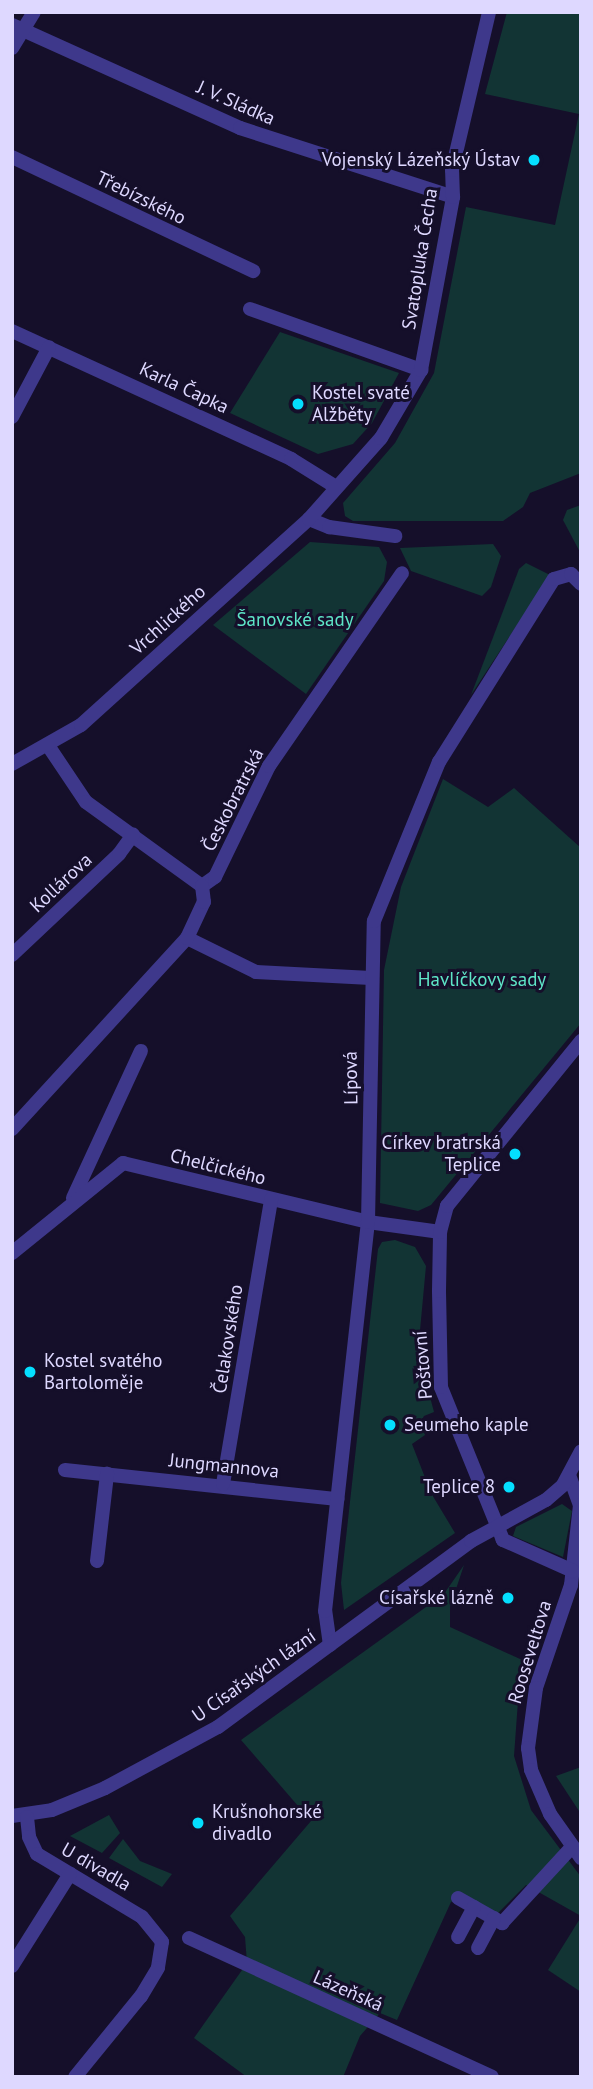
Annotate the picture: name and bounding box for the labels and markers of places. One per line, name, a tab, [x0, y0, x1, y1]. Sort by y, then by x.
place label: Vojenský Lázeňský Ústav	[320, 149, 520, 171]
marker: Vojenský Lázeňský Ústav	[526, 152, 542, 168]
place label: Kostel svaté Alžběty	[312, 382, 410, 426]
marker: Kostel svaté Alžběty	[290, 396, 306, 412]
place label: Církev bratrská Teplice	[381, 1132, 501, 1176]
marker: Církev bratrská Teplice	[507, 1146, 523, 1162]
place label: Kostel svatého Bartoloměje	[44, 1350, 162, 1394]
marker: Kostel svatého Bartoloměje	[22, 1364, 38, 1380]
place label: Seumeho kaple	[404, 1414, 529, 1436]
marker: Seumeho kaple	[382, 1417, 398, 1433]
place label: Teplice 8	[423, 1476, 495, 1498]
marker: Teplice 8	[501, 1479, 517, 1495]
place label: Císařské lázně	[379, 1587, 494, 1609]
marker: Císařské lázně	[500, 1590, 516, 1606]
place label: Krušnohorské divadlo	[212, 1801, 322, 1845]
marker: Krušnohorské divadlo	[190, 1815, 206, 1831]

